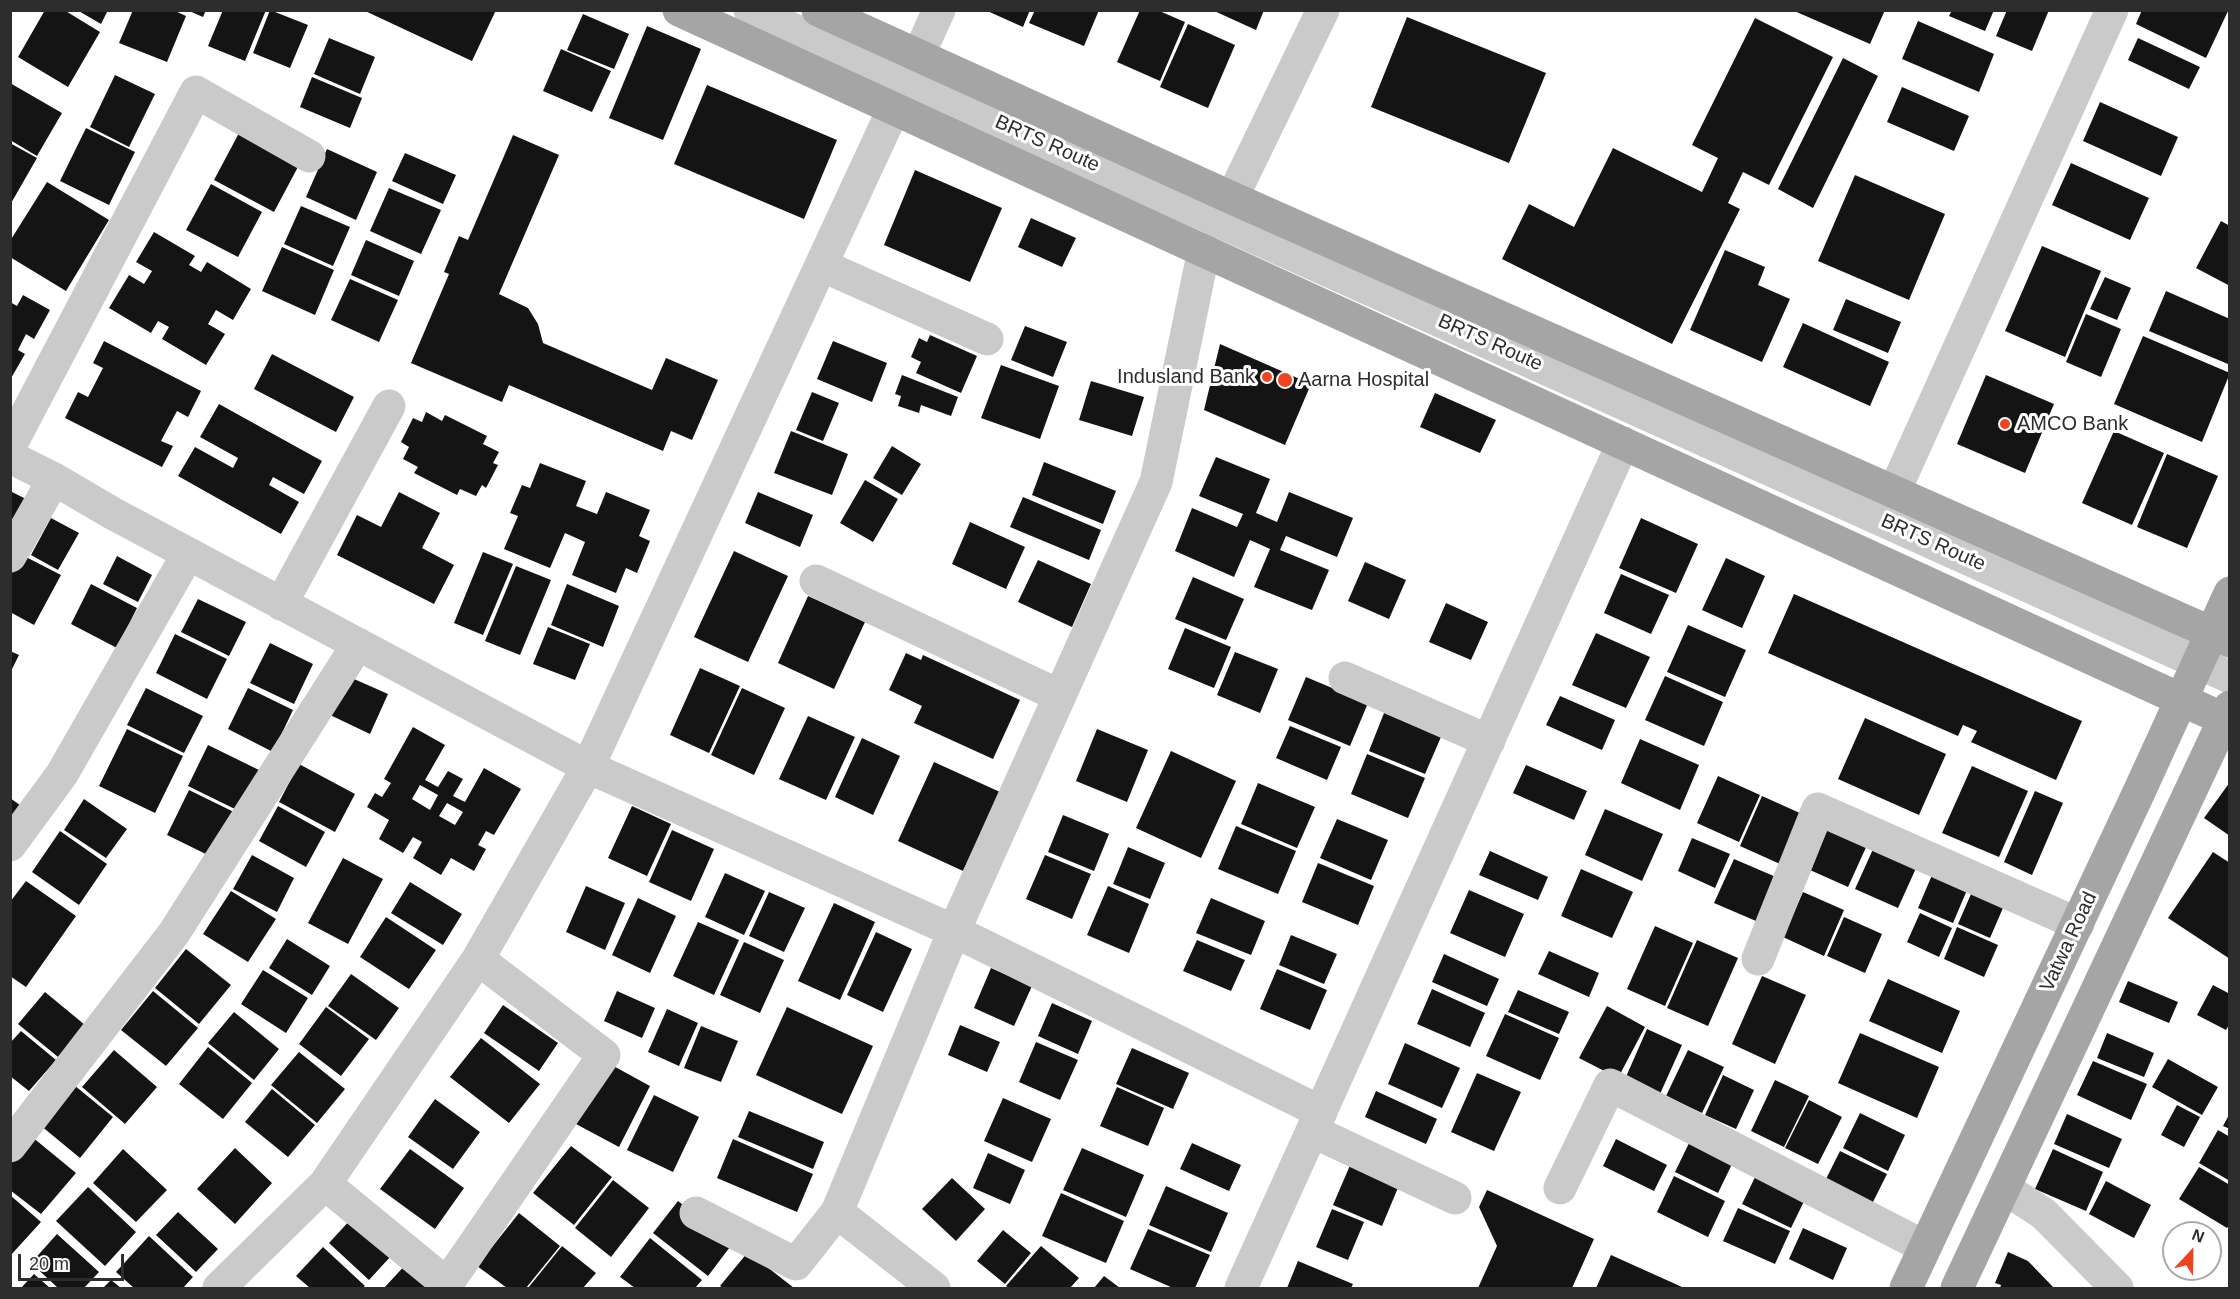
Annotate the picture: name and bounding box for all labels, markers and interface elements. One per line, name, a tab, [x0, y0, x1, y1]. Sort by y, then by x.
street label: BRTS Route	[991, 110, 1103, 178]
street label: BRTS Route	[1434, 309, 1546, 377]
place label: Indusland Bank	[1117, 365, 1255, 389]
place label: Aarna Hospital	[1298, 368, 1429, 392]
marker: Indusland Bank	[1260, 370, 1274, 384]
marker: Aarna Hospital	[1276, 371, 1294, 389]
place label: AMCO Bank	[2017, 412, 2128, 436]
marker: AMCO Bank	[1998, 417, 2012, 431]
street label: BRTS Route	[1877, 509, 1989, 577]
street label: Vatwa Road	[2035, 888, 2103, 996]
north arrow	[2162, 1221, 2222, 1281]
text: N	[2190, 1226, 2207, 1246]
scale bar	[21, 1242, 128, 1280]
text: 20 m	[29, 1254, 69, 1274]

